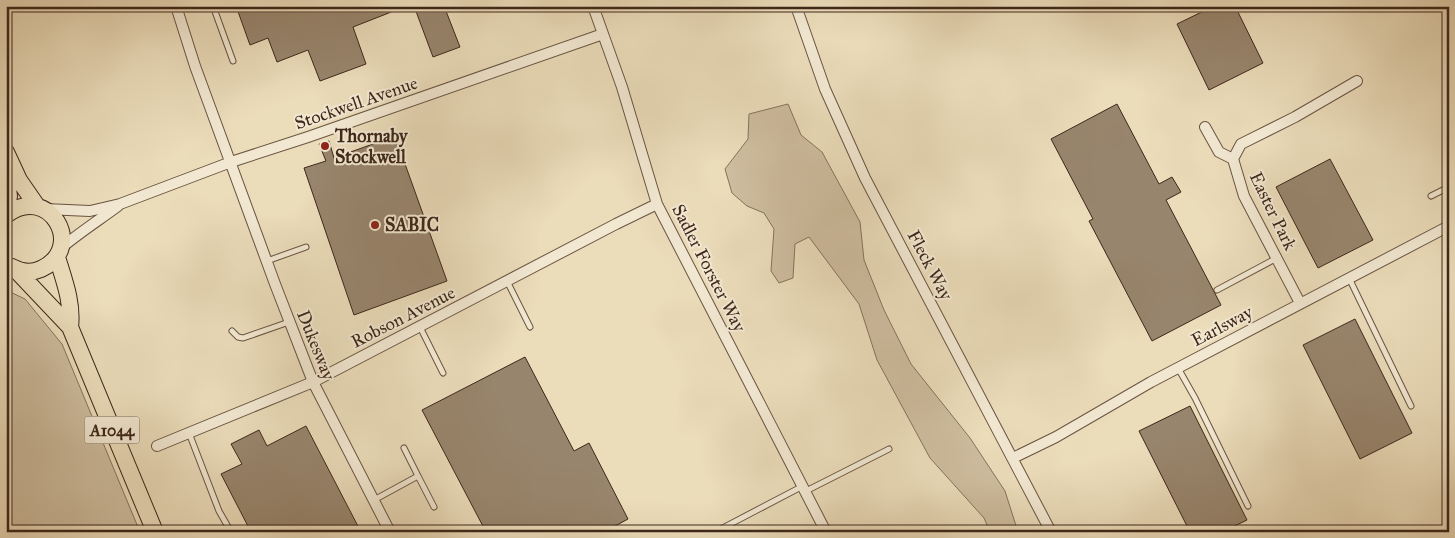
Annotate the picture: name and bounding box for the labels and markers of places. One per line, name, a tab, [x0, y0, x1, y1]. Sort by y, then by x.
place label: Thornaby Stockwell	[334, 125, 409, 168]
marker: Thornaby Stockwell	[319, 140, 331, 152]
place label: SABIC	[385, 214, 439, 236]
marker: SABIC	[369, 219, 381, 231]

